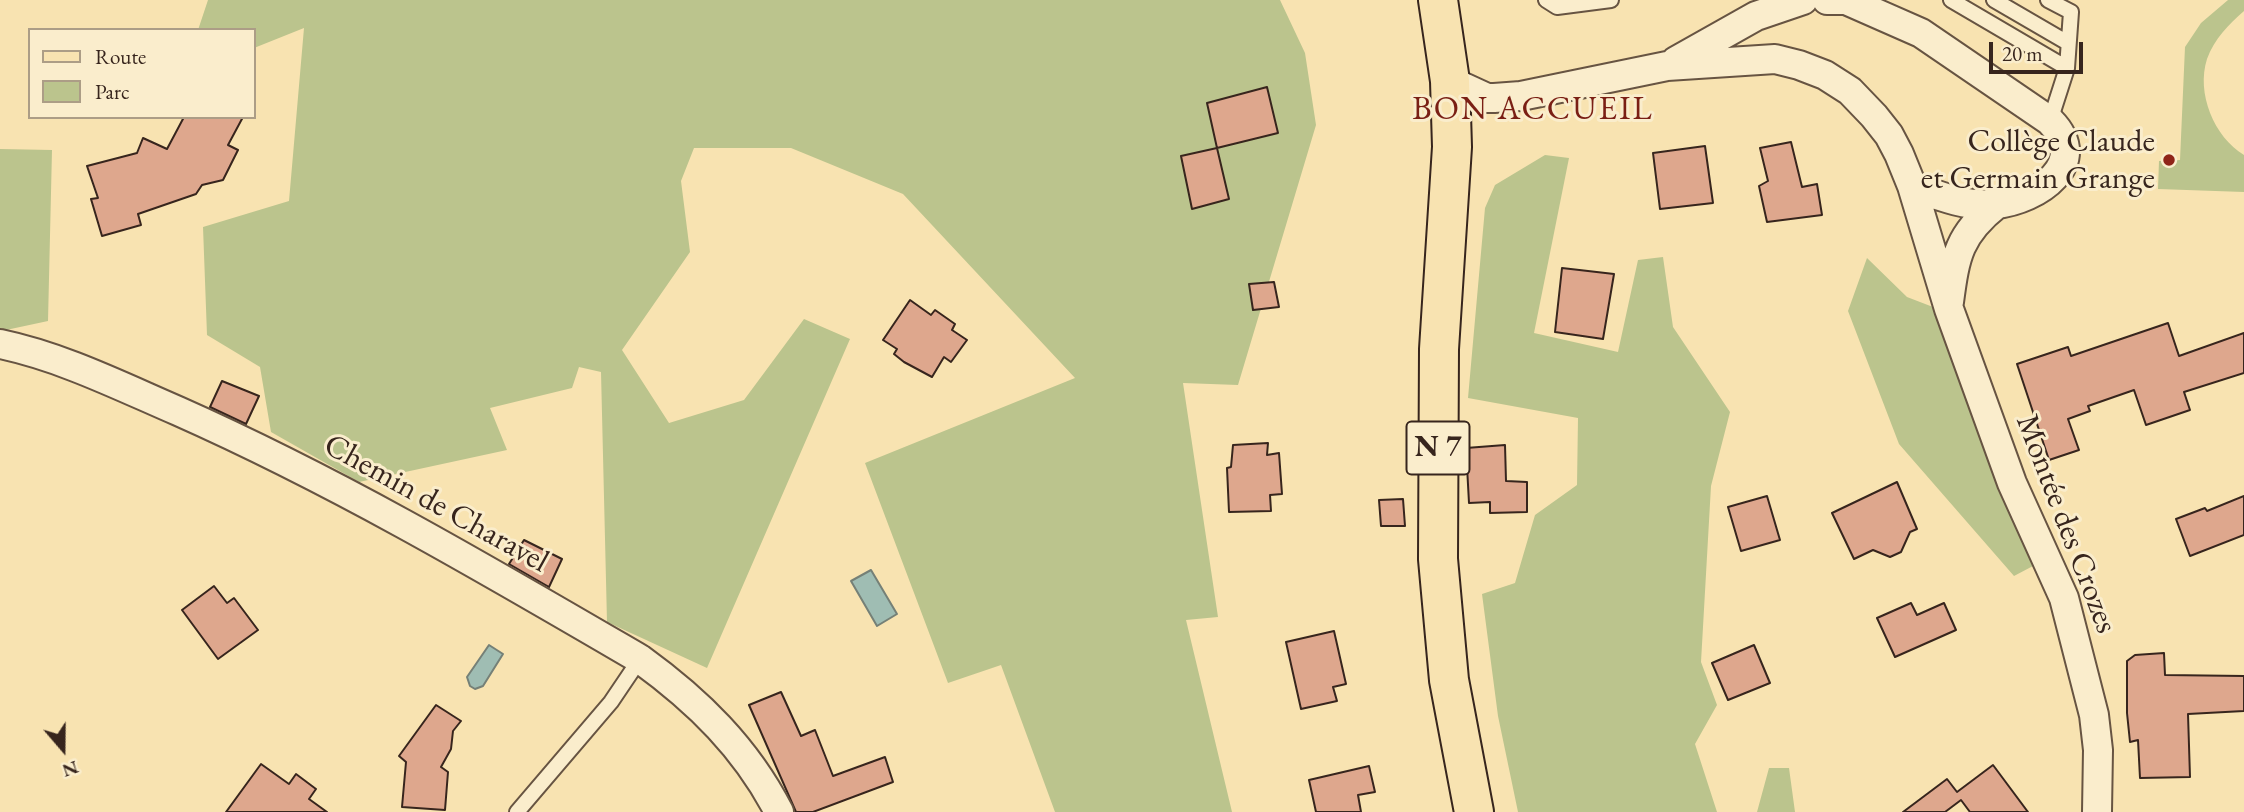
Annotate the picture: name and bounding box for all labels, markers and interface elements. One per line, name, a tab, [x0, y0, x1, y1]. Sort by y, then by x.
legend	[28, 28, 256, 119]
scale bar	[1992, 28, 2086, 72]
text: 20 m	[2002, 40, 2043, 67]
text: Route	[95, 43, 146, 70]
text: Parc	[95, 78, 129, 105]
district label: BON ACCUEIL	[1414, 90, 1652, 130]
place label: Collège Claude et Germain Grange	[1921, 123, 2155, 198]
marker: Collège Claude et Germain Grange	[2161, 152, 2177, 168]
street label: Montée des Crozes	[2007, 409, 2125, 639]
road number: N 7	[1406, 422, 1470, 475]
street label: Chemin de Charavel	[317, 426, 555, 582]
north arrow	[28, 714, 98, 784]
text: N	[59, 755, 82, 784]

